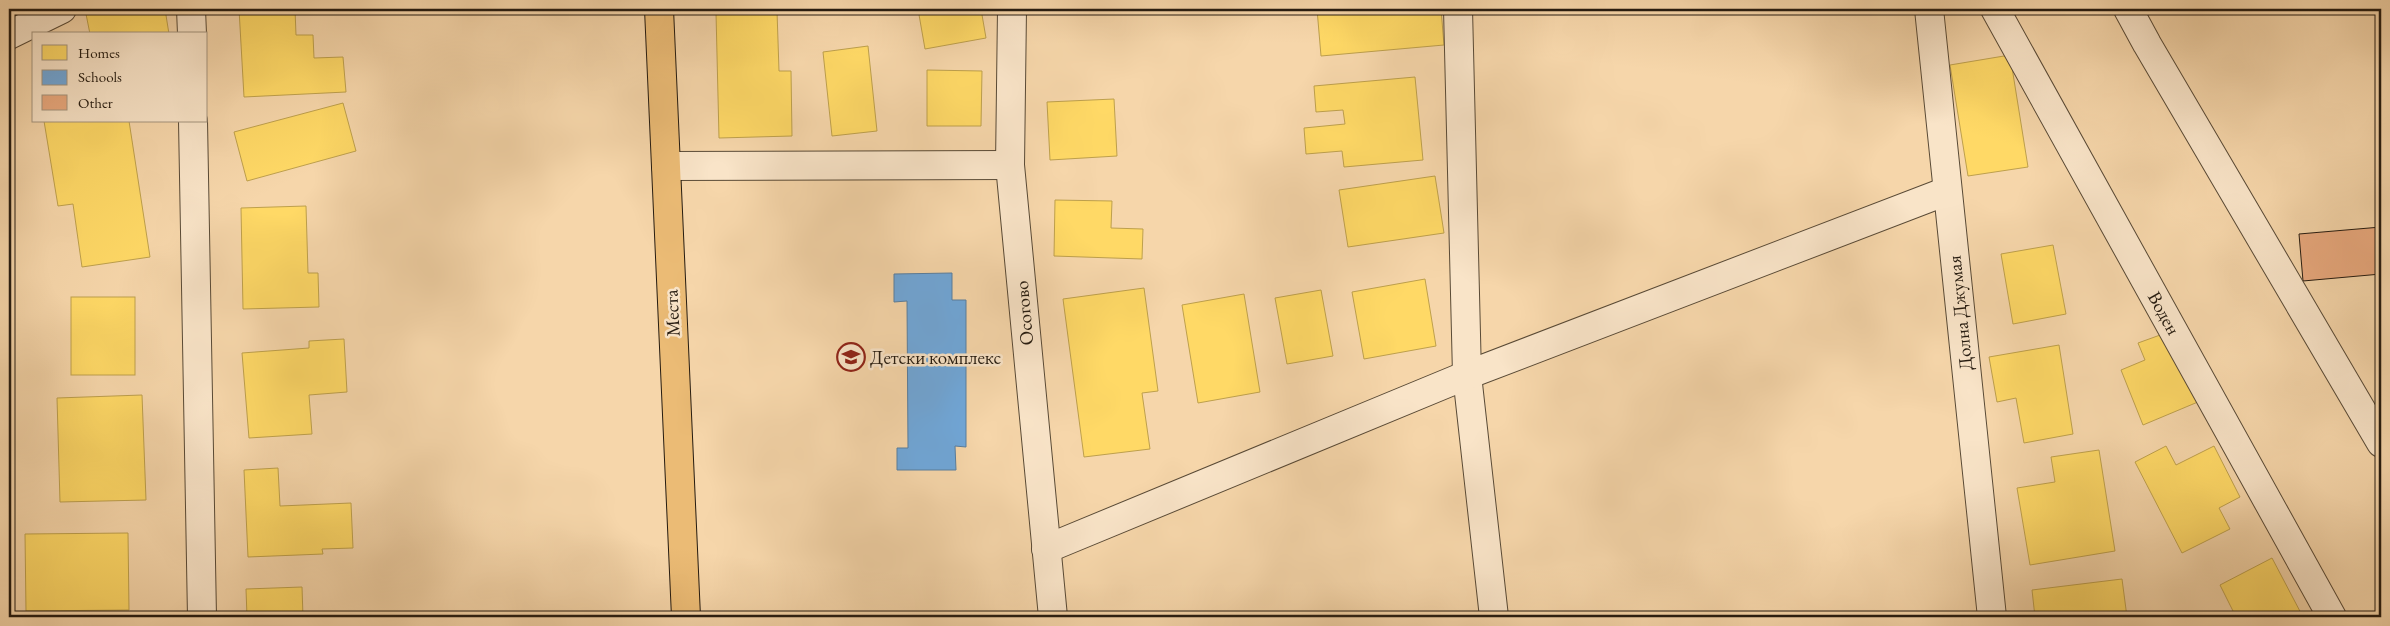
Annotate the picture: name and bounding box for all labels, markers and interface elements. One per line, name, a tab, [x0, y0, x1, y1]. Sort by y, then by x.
legend	[32, 32, 208, 122]
text: Homes	[78, 43, 120, 62]
text: Schools	[78, 67, 122, 86]
text: Other	[78, 93, 113, 112]
street label: Долна Джумая	[1941, 254, 1978, 372]
street label: Осогово	[1009, 280, 1039, 346]
street label: Воден	[2142, 287, 2186, 339]
street label: Места	[658, 288, 686, 337]
school or university icon: Детски комплекс	[836, 342, 866, 372]
place label: Детски комплекс	[870, 345, 1002, 370]

